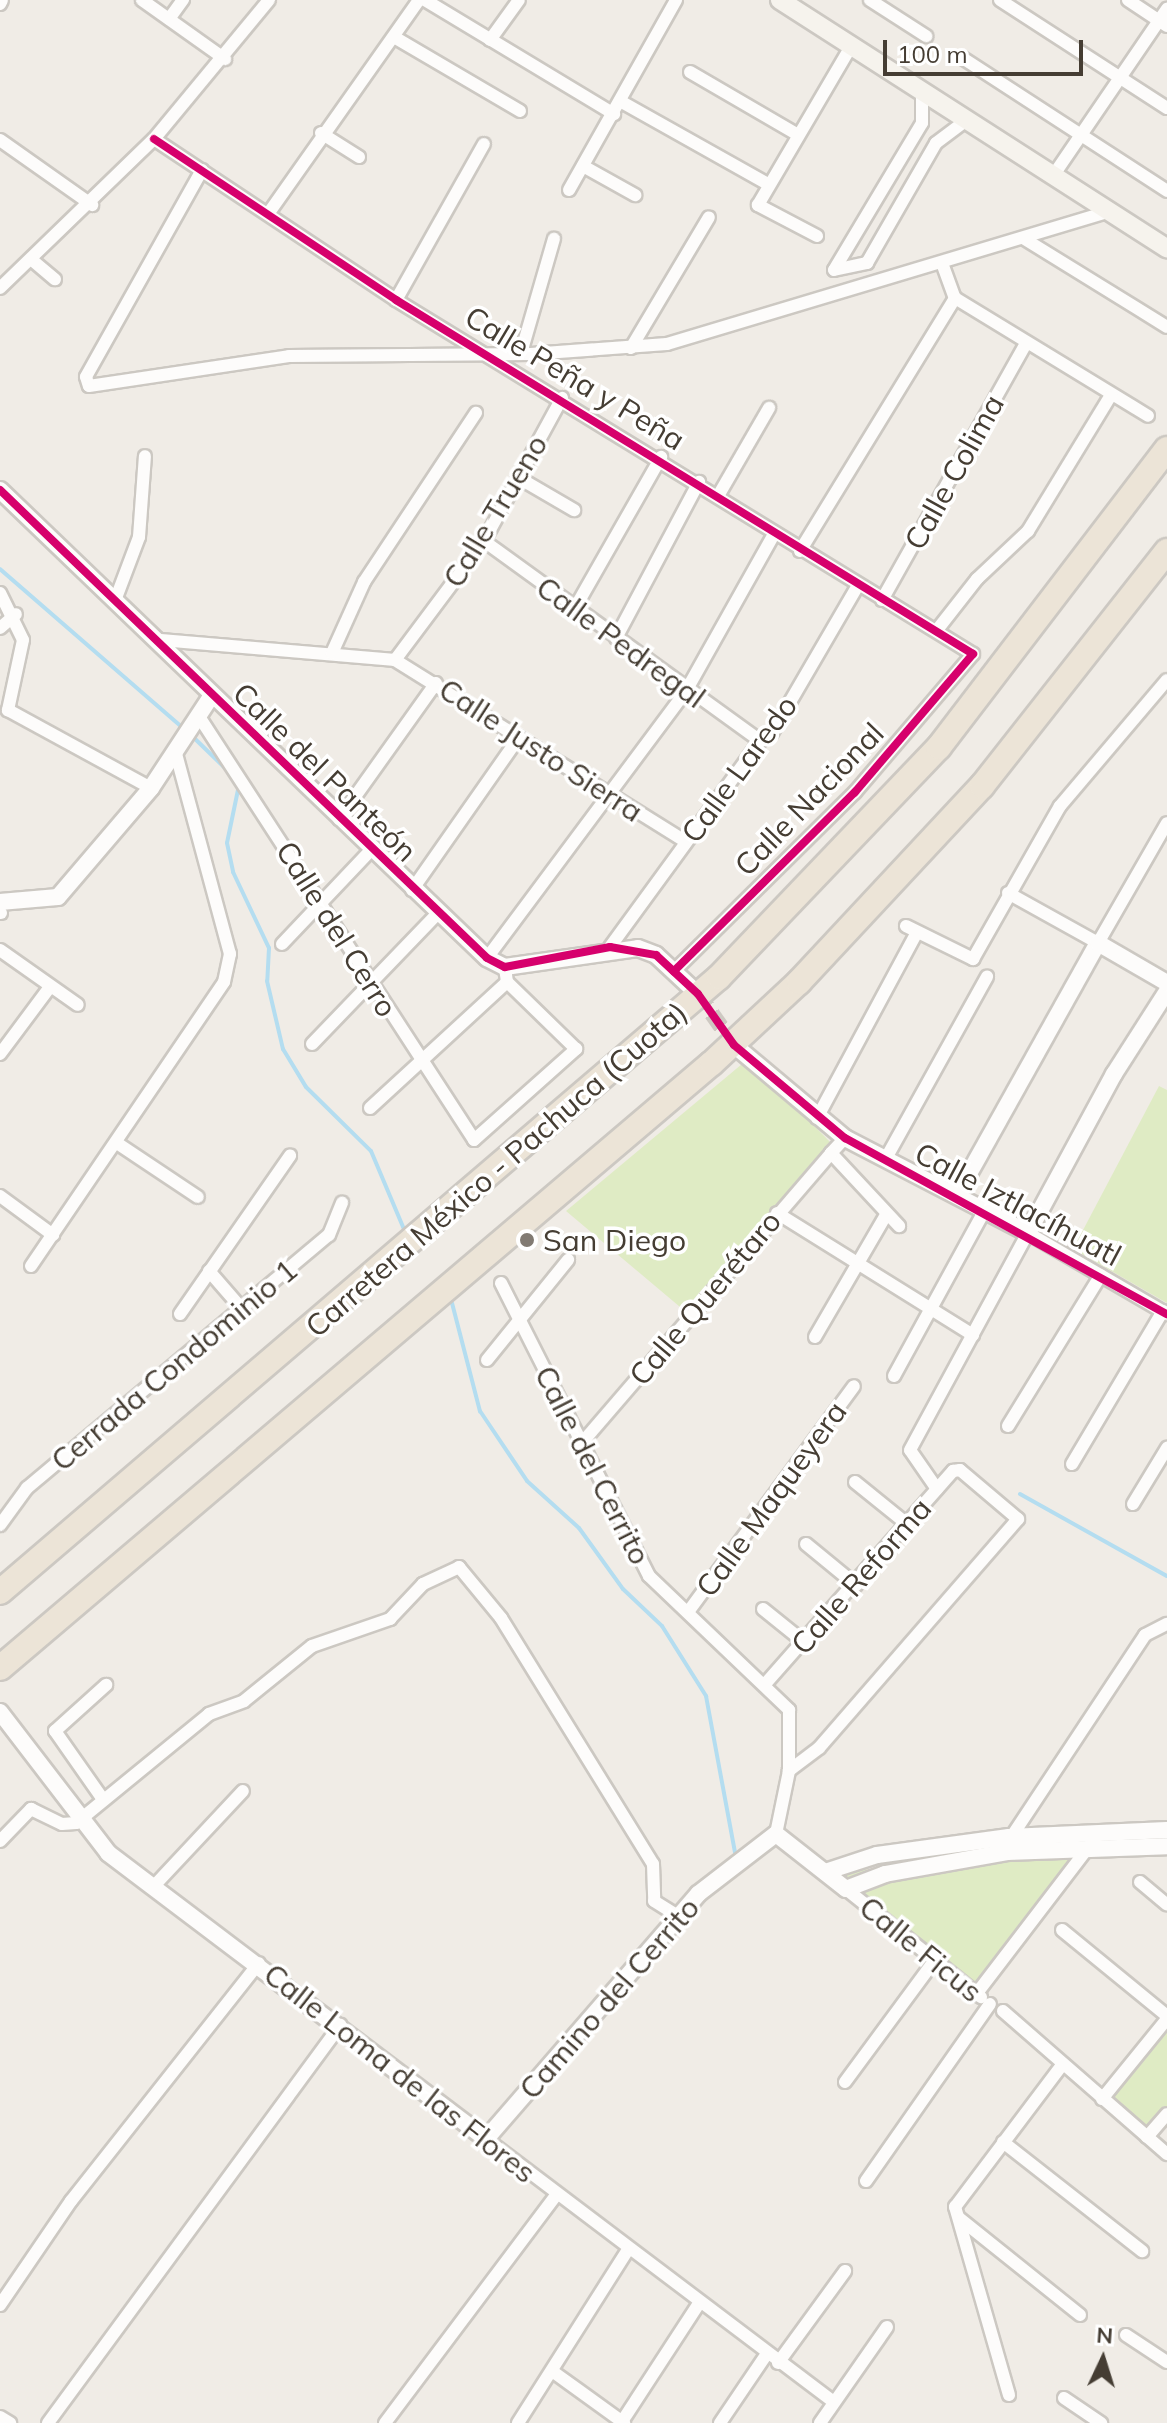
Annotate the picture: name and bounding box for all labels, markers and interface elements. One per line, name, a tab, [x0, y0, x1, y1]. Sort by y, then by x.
scale bar	[887, 24, 1087, 74]
text: 100 m	[897, 39, 968, 69]
street label: Calle Peña y Peña	[459, 298, 691, 458]
street label: Calle Colima	[897, 388, 1011, 556]
street label: Calle Trueno	[435, 428, 555, 594]
street label: Calle Pedregal	[530, 569, 712, 715]
street label: Calle Justo Sierra	[432, 671, 650, 829]
street label: Calle del Panteón	[226, 675, 424, 869]
street label: Calle Laredo	[674, 688, 804, 850]
street label: Calle Nacional	[727, 715, 891, 883]
street label: Calle del Cerro	[269, 835, 405, 1023]
street label: Carretera México - Pachuca (Cuota)	[298, 994, 694, 1344]
street label: Calle Iztlacíhuatl	[909, 1135, 1127, 1273]
street label: Calle Querétaro	[622, 1203, 788, 1393]
place label: San Diego	[543, 1222, 686, 1258]
marker: San Diego	[518, 1231, 536, 1249]
street label: Cerrada Condominio 1	[44, 1252, 304, 1478]
street label: Calle del Cerrito	[527, 1360, 659, 1570]
street label: Calle Maqueyera	[688, 1394, 854, 1604]
street label: Calle Reforma	[783, 1491, 939, 1661]
street label: Calle Ficus	[852, 1889, 990, 2009]
street label: Camino del Cerrito	[512, 1890, 706, 2106]
street label: Calle Loma de las Flores	[257, 1956, 543, 2190]
north arrow	[1063, 2319, 1143, 2399]
text: N	[1095, 2321, 1114, 2350]

